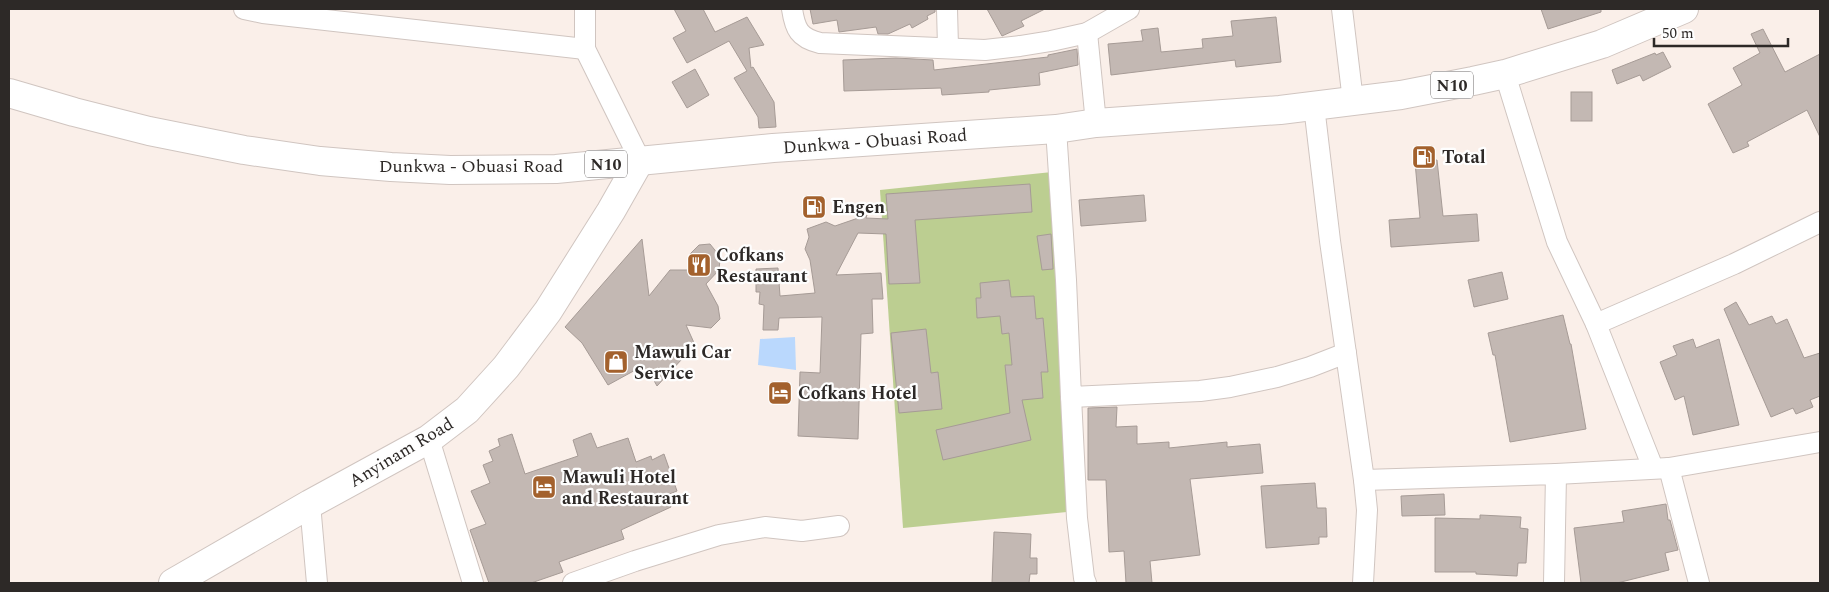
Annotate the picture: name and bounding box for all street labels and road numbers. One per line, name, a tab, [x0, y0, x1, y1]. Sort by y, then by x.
road number: N10	[1431, 72, 1473, 98]
street label: Dunkwa - Obuasi Road	[782, 122, 968, 161]
road number: N10	[585, 150, 627, 178]
street label: Dunkwa - Obuasi Road	[379, 153, 563, 180]
street label: Anyinam Road	[344, 411, 459, 494]

